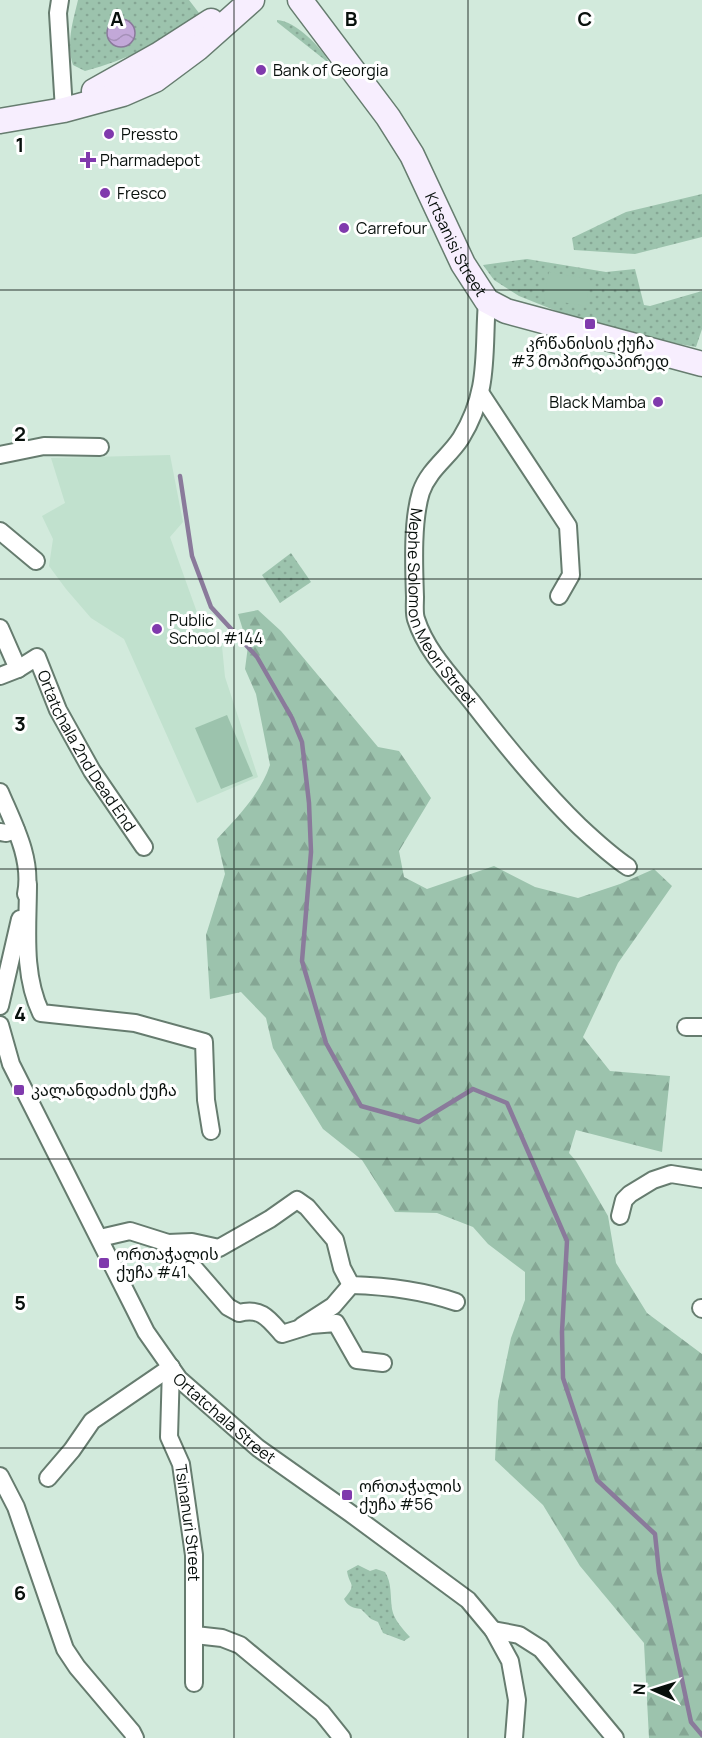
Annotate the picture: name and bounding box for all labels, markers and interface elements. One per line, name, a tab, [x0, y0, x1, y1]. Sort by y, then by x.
text: A	[110, 5, 124, 32]
text: B	[345, 5, 358, 32]
text: C	[578, 5, 592, 32]
place label: Bank of Georgia	[273, 59, 388, 81]
marker: Bank of Georgia	[254, 63, 268, 77]
place label: Pressto	[121, 123, 178, 145]
marker: Pressto	[102, 127, 116, 141]
text: 1	[16, 131, 24, 158]
place label: Pharmadepot	[100, 149, 200, 171]
marker: Pharmadepot	[81, 153, 95, 167]
place label: Fresco	[117, 182, 167, 204]
marker: Fresco	[98, 186, 112, 200]
street label: Krtsanisi Street	[420, 189, 492, 301]
place label: Carrefour	[356, 217, 427, 239]
marker: Carrefour	[337, 221, 351, 235]
marker: კრწანისის ქუჩა #3 მოპირდაპირედ	[583, 317, 597, 331]
place label: კრწანისის ქუჩა #3 მოპირდაპირედ	[511, 332, 669, 372]
place label: Black Mamba	[549, 391, 646, 413]
marker: Black Mamba	[651, 395, 665, 409]
text: 2	[14, 420, 26, 447]
street label: Mephe Solomon Meori Street	[403, 507, 482, 711]
place label: Public School #144	[169, 609, 263, 649]
marker: Public School #144	[150, 622, 164, 636]
street label: Ortatchala 2nd Dead End	[32, 667, 141, 836]
text: 3	[14, 710, 26, 737]
text: 4	[14, 1000, 26, 1027]
place label: კალანდაძის ქუჩა	[31, 1079, 177, 1101]
marker: კალანდაძის ქუჩა	[12, 1083, 26, 1097]
place label: ორთაჭალის ქუჩა #41	[116, 1243, 219, 1283]
marker: ორთაჭალის ქუჩა #41	[97, 1256, 111, 1270]
text: 5	[14, 1289, 26, 1316]
street label: Ortatchala Street	[168, 1368, 280, 1468]
street label: Tsinanuri Street	[170, 1463, 205, 1581]
place label: ორთაჭალის ქუჩა #56	[359, 1475, 462, 1515]
marker: ორთაჭალის ქუჩა #56	[340, 1488, 354, 1502]
text: 6	[14, 1579, 26, 1606]
north arrow	[624, 1660, 684, 1720]
text: N	[628, 1683, 650, 1696]

